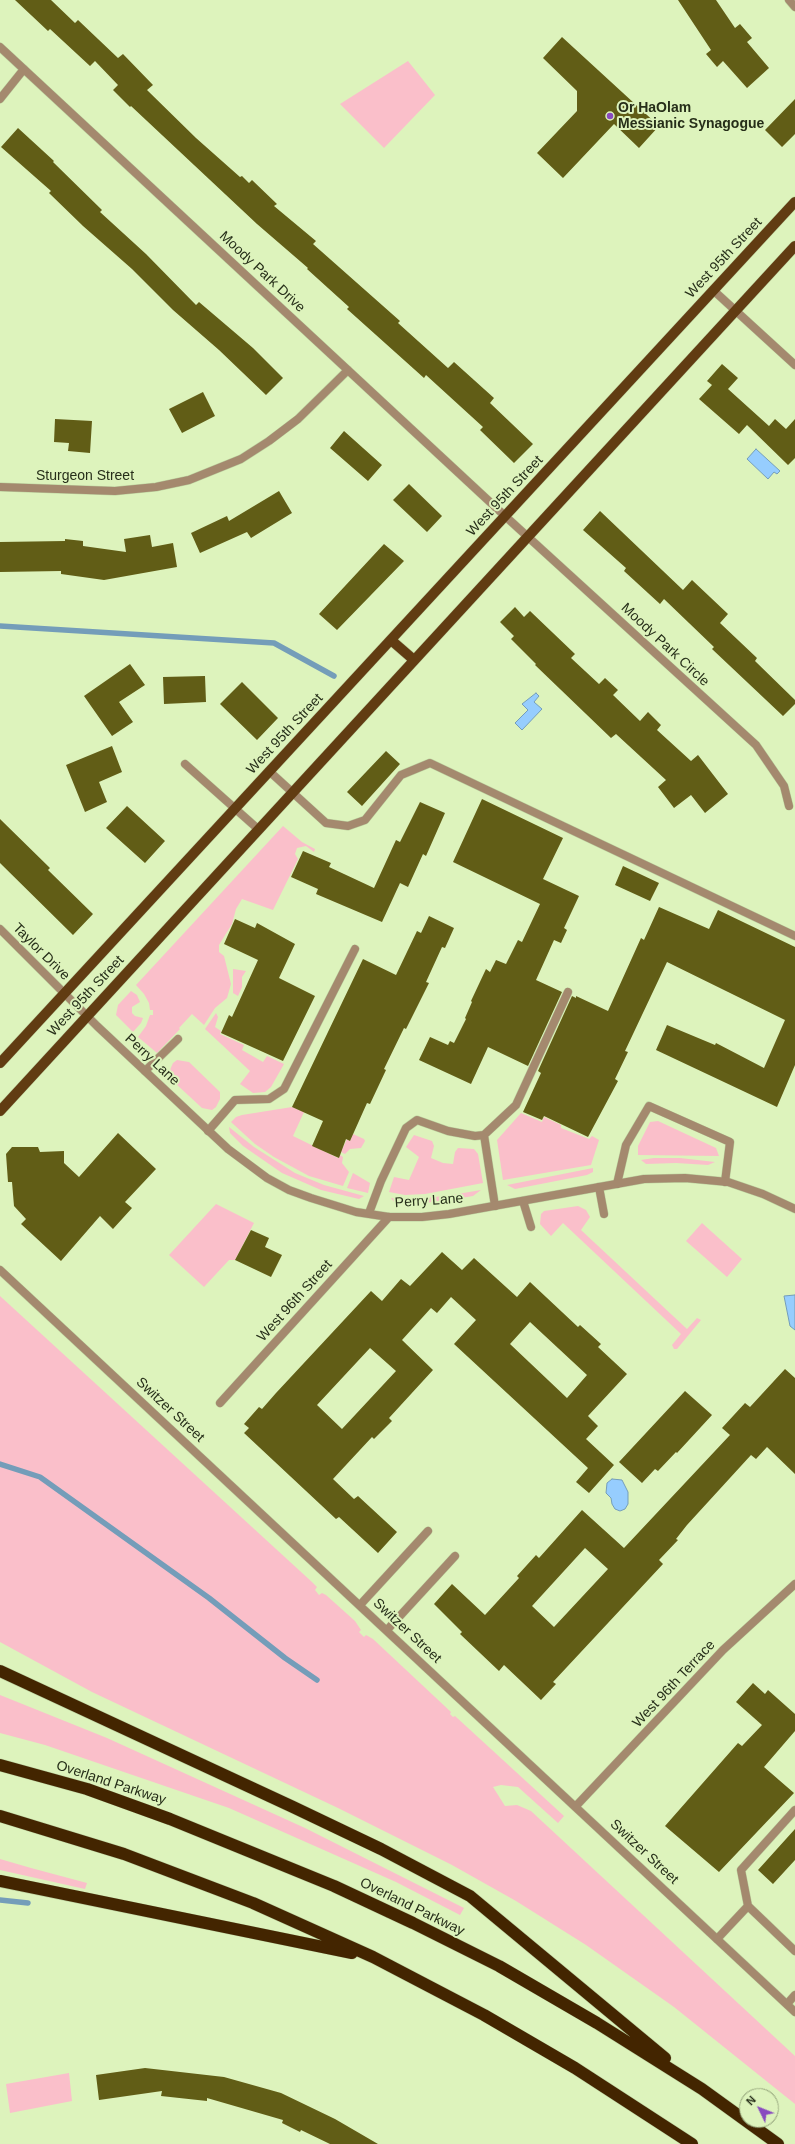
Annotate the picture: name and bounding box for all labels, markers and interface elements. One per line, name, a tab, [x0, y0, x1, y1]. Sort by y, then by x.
place label: Or HaOlam Messianic Synagogue	[618, 100, 764, 132]
marker: Or HaOlam Messianic Synagogue	[605, 111, 615, 121]
street label: West 95th Street	[682, 214, 766, 302]
street label: Moody Park Drive	[216, 228, 308, 316]
street label: West 95th Street	[463, 452, 547, 540]
street label: Sturgeon Street	[36, 468, 134, 484]
street label: Moody Park Circle	[617, 600, 713, 690]
street label: West 95th Street	[243, 690, 327, 778]
street label: Taylor Drive	[9, 920, 73, 984]
street label: West 95th Street	[44, 952, 128, 1040]
street label: Perry Lane	[121, 1031, 183, 1089]
street label: Perry Lane	[394, 1190, 464, 1212]
street label: West 96th Street	[254, 1257, 336, 1345]
street label: Switzer Street	[132, 1374, 208, 1446]
street label: Switzer Street	[369, 1595, 445, 1667]
street label: West 96th Terrace	[629, 1637, 719, 1731]
street label: Overland Parkway	[54, 1757, 168, 1809]
street label: Switzer Street	[606, 1816, 682, 1888]
street label: Overland Parkway	[357, 1874, 467, 1940]
north arrow	[739, 2088, 779, 2128]
text: N	[744, 2094, 758, 2108]

